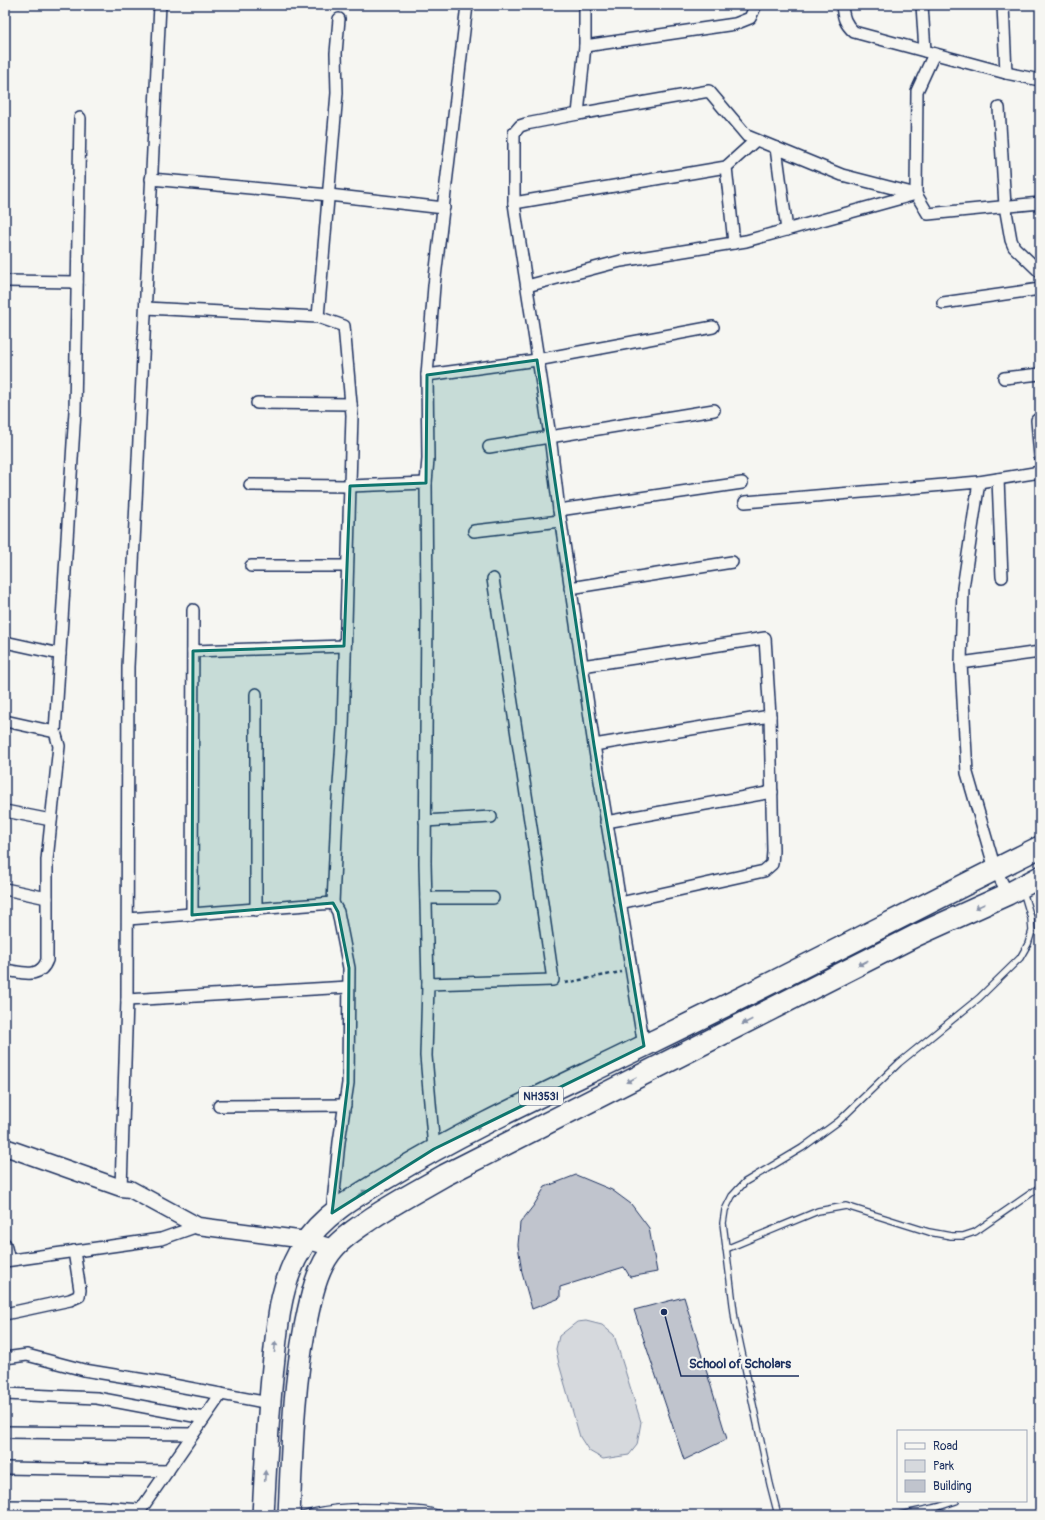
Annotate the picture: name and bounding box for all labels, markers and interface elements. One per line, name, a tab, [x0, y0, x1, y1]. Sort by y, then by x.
one-way arrow	[974, 903, 985, 909]
one-way arrow	[857, 960, 868, 966]
one-way arrow	[741, 1018, 752, 1025]
one-way arrow	[625, 1077, 636, 1083]
road number: NH353I	[519, 1087, 563, 1105]
one-way arrow	[470, 1126, 481, 1132]
one-way arrow	[356, 1189, 368, 1196]
one-way arrow	[272, 1340, 278, 1353]
callout: School of Scholars	[681, 1351, 799, 1376]
text: School of Scholars	[689, 1356, 791, 1372]
legend	[897, 1430, 1027, 1502]
text: Road	[933, 1439, 958, 1454]
text: Park	[933, 1459, 954, 1474]
one-way arrow	[262, 1470, 269, 1482]
text: Building	[933, 1479, 972, 1494]

